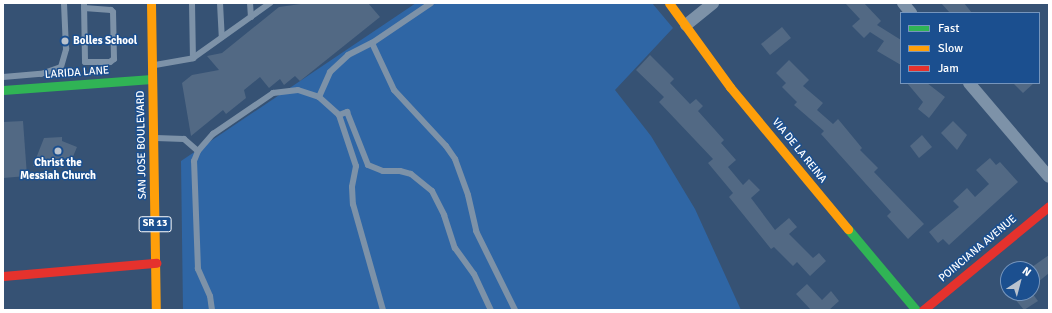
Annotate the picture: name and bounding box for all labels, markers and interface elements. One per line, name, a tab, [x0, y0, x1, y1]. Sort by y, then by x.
legend	[900, 12, 1040, 84]
text: Fast	[938, 21, 959, 36]
place label: Bolles School	[73, 34, 137, 48]
marker: Bolles School	[60, 36, 70, 46]
text: Slow	[938, 41, 963, 56]
text: Jam	[938, 61, 959, 76]
street label: LARIDA LANE	[44, 64, 110, 82]
street label: SAN JOSE BOULEVARD	[134, 90, 150, 200]
street label: VIA DE LA REINA	[769, 116, 829, 186]
marker: Christ the Messiah Church	[53, 146, 63, 156]
place label: Christ the Messiah Church	[20, 157, 96, 183]
street label: POINCIANA AVENUE	[937, 213, 1019, 285]
road number: SR 13	[138, 216, 172, 232]
north arrow	[1000, 261, 1040, 301]
text: N	[1020, 264, 1034, 279]

